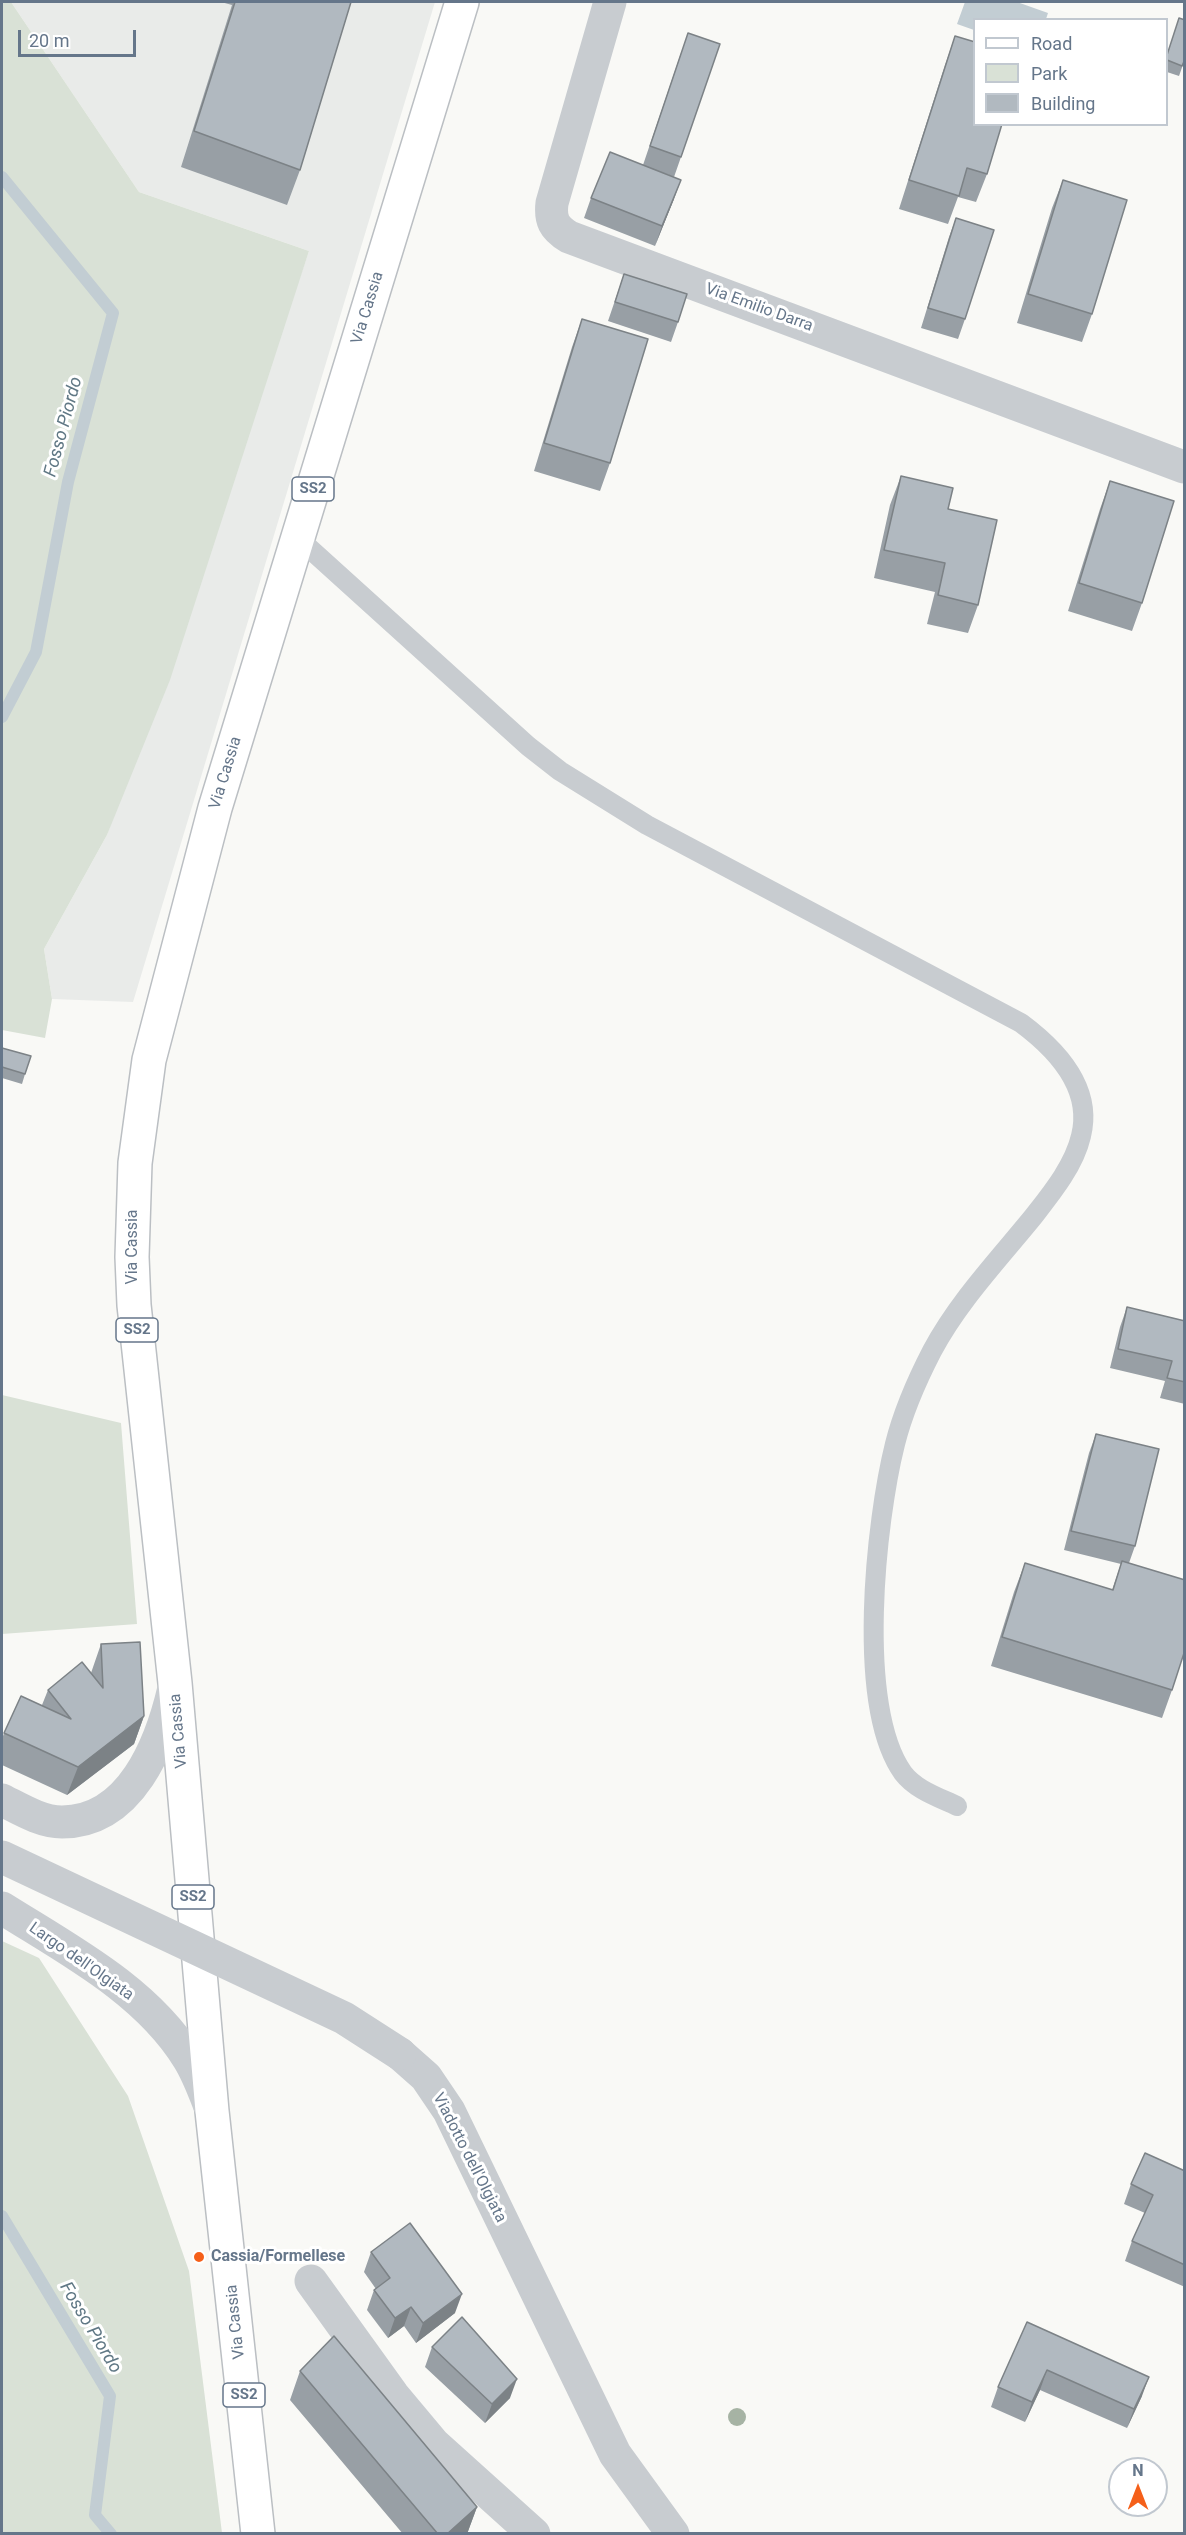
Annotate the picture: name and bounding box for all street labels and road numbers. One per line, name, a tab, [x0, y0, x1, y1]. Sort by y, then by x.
street label: Via Cassia	[348, 269, 388, 347]
street label: Via Emilio Darra	[703, 280, 815, 336]
road number: SS2	[292, 477, 334, 501]
street label: Via Cassia	[206, 734, 246, 812]
street label: Via Cassia	[123, 1210, 143, 1284]
road number: SS2	[116, 1318, 158, 1342]
street label: Via Cassia	[166, 1693, 192, 1769]
road number: SS2	[172, 1885, 214, 1909]
street label: Largo dell'Olgiata	[25, 1919, 137, 2005]
street label: Viadotto dell'Olgiata	[428, 2090, 510, 2226]
street label: Via Cassia	[223, 2284, 249, 2360]
road number: SS2	[223, 2383, 265, 2407]

